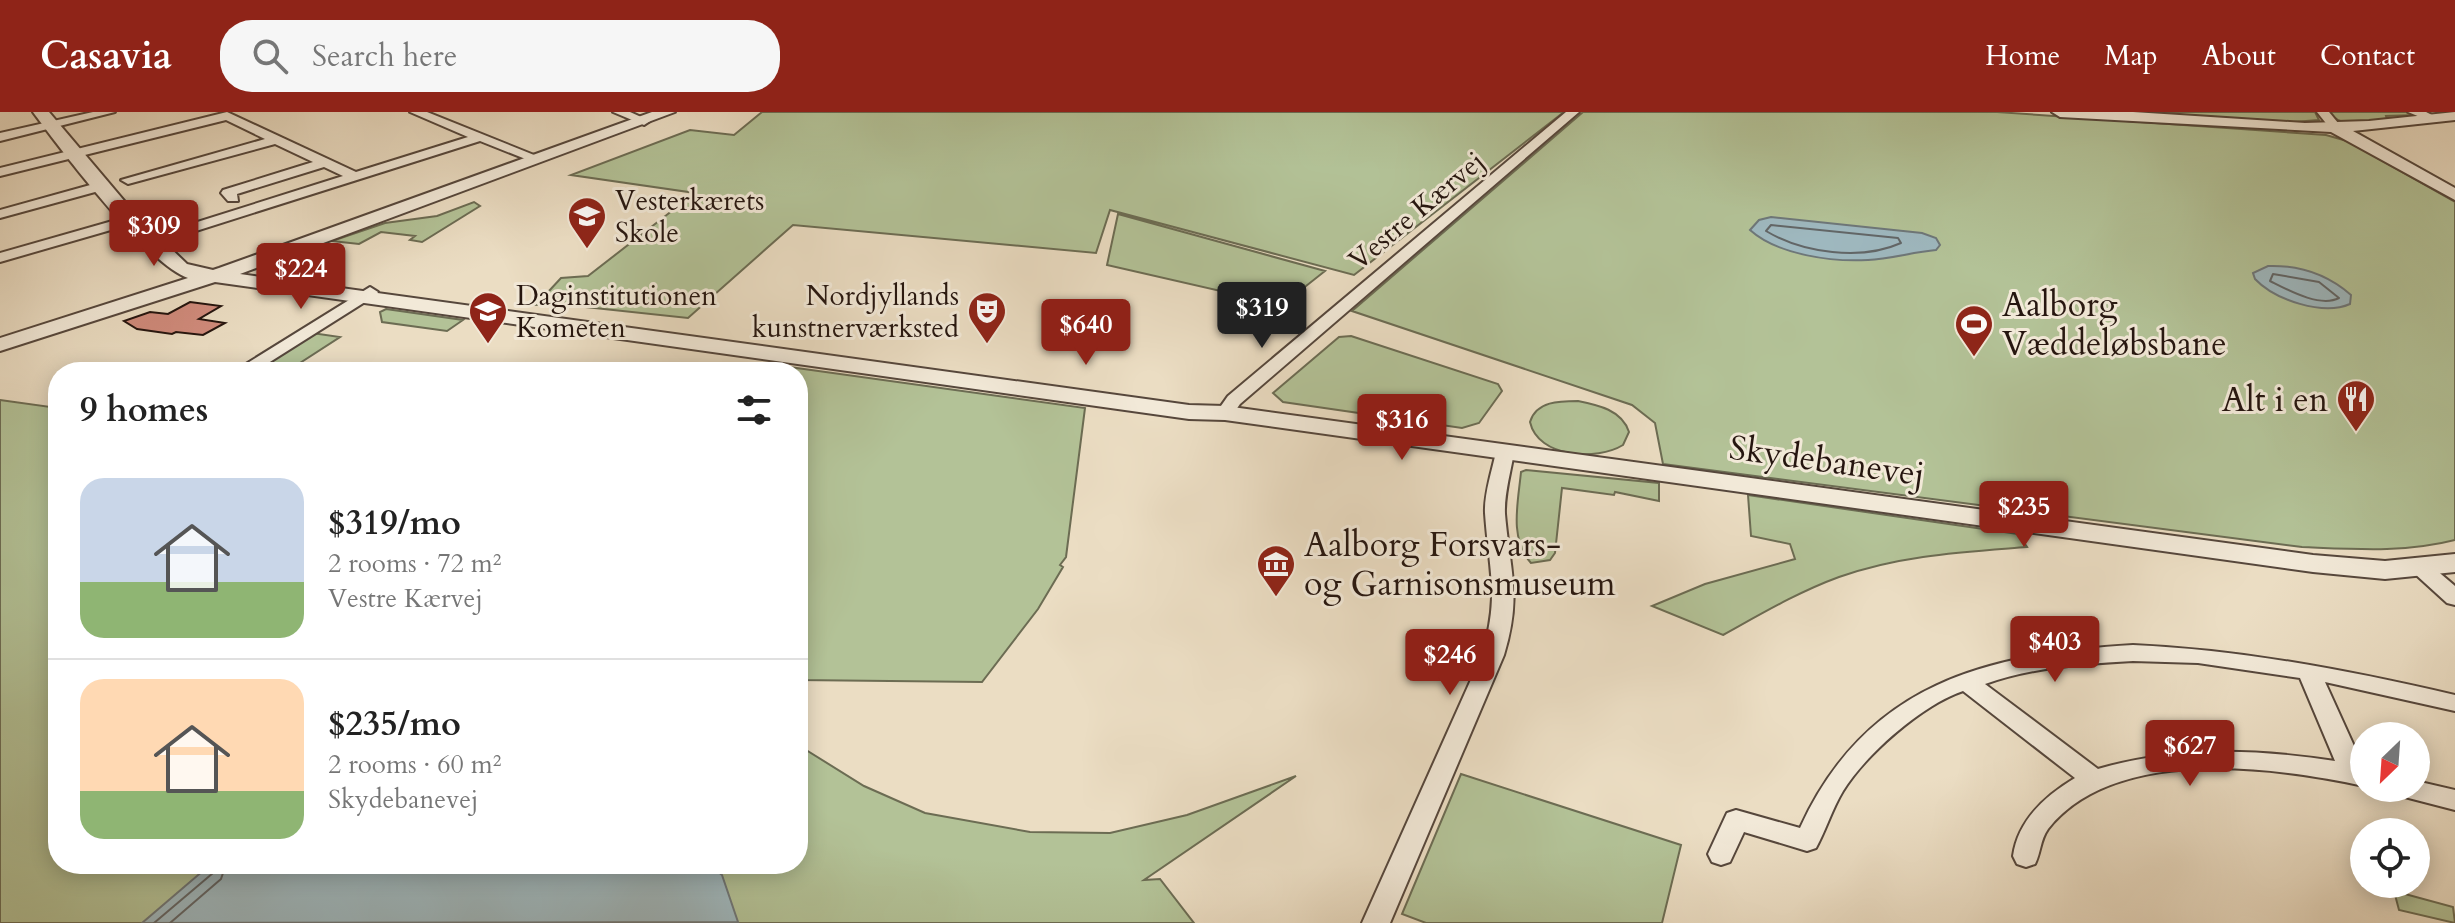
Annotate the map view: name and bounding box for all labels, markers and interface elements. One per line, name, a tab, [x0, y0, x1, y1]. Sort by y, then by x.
search box	[220, 20, 780, 92]
text: Casavia	[40, 30, 172, 82]
icon: search	[248, 34, 292, 78]
text: Search here	[312, 36, 457, 77]
text: Home	[1985, 37, 2060, 75]
text: Map	[2104, 37, 2158, 75]
text: About	[2202, 37, 2276, 75]
text: Contact	[2320, 37, 2415, 75]
street label: Vestre Kærvej	[1341, 143, 1493, 279]
place label: Vesterkærets Skole	[615, 182, 764, 252]
school or university icon: Vesterkærets Skole	[566, 195, 608, 250]
pin: $309	[107, 200, 201, 268]
text: $309	[127, 208, 181, 243]
pin: $224	[254, 243, 348, 311]
text: $224	[274, 251, 328, 286]
place label: Daginstitutionen Kometen	[516, 277, 717, 347]
place label: Nordjyllands kunstnerværksted	[752, 277, 959, 347]
pin: $319	[1215, 282, 1309, 350]
place label: Aalborg Væddeløbsbane	[2002, 282, 2227, 367]
school or university icon: Daginstitutionen Kometen	[467, 290, 509, 345]
theatre icon: Nordjyllands kunstnerværksted	[966, 290, 1008, 345]
text: $319	[1235, 290, 1289, 325]
pin: $640	[1039, 299, 1133, 367]
sports icon: Aalborg Væddeløbsbane	[1953, 303, 1995, 358]
text: $640	[1059, 307, 1113, 342]
place label: Alt i en	[2222, 377, 2328, 423]
restaurant icon: Alt i en	[2335, 378, 2377, 433]
text: 9 homes	[80, 387, 208, 433]
icon: filters	[732, 388, 776, 432]
pin: $316	[1355, 394, 1449, 462]
text: $316	[1375, 402, 1429, 437]
street label: Skydebanevej	[1726, 425, 1927, 497]
pin: $235	[1977, 481, 2071, 549]
text: $235	[1997, 489, 2051, 524]
text: $319/mo	[328, 500, 461, 546]
icon: home	[144, 510, 240, 606]
place label: Aalborg Forsvars- og Garnisonsmuseum	[1304, 522, 1616, 607]
museum icon: Aalborg Forsvars- og Garnisonsmuseum	[1255, 543, 1297, 598]
text: 2 rooms · 72 m²	[328, 546, 501, 581]
text: Vestre Kærvej	[328, 581, 483, 616]
pin: $403	[2008, 616, 2102, 684]
text: $403	[2028, 624, 2082, 659]
pin: $246	[1403, 629, 1497, 697]
text: $246	[1423, 637, 1477, 672]
text: $235/mo	[328, 701, 461, 747]
icon: home	[144, 711, 240, 807]
pin: $627	[2143, 720, 2237, 788]
north arrow	[2350, 722, 2430, 802]
map controls	[2350, 722, 2430, 898]
text: $627	[2163, 728, 2217, 763]
text: 2 rooms · 60 m²	[328, 747, 501, 782]
text: Skydebanevej	[328, 782, 478, 817]
button: locate	[2350, 818, 2430, 898]

